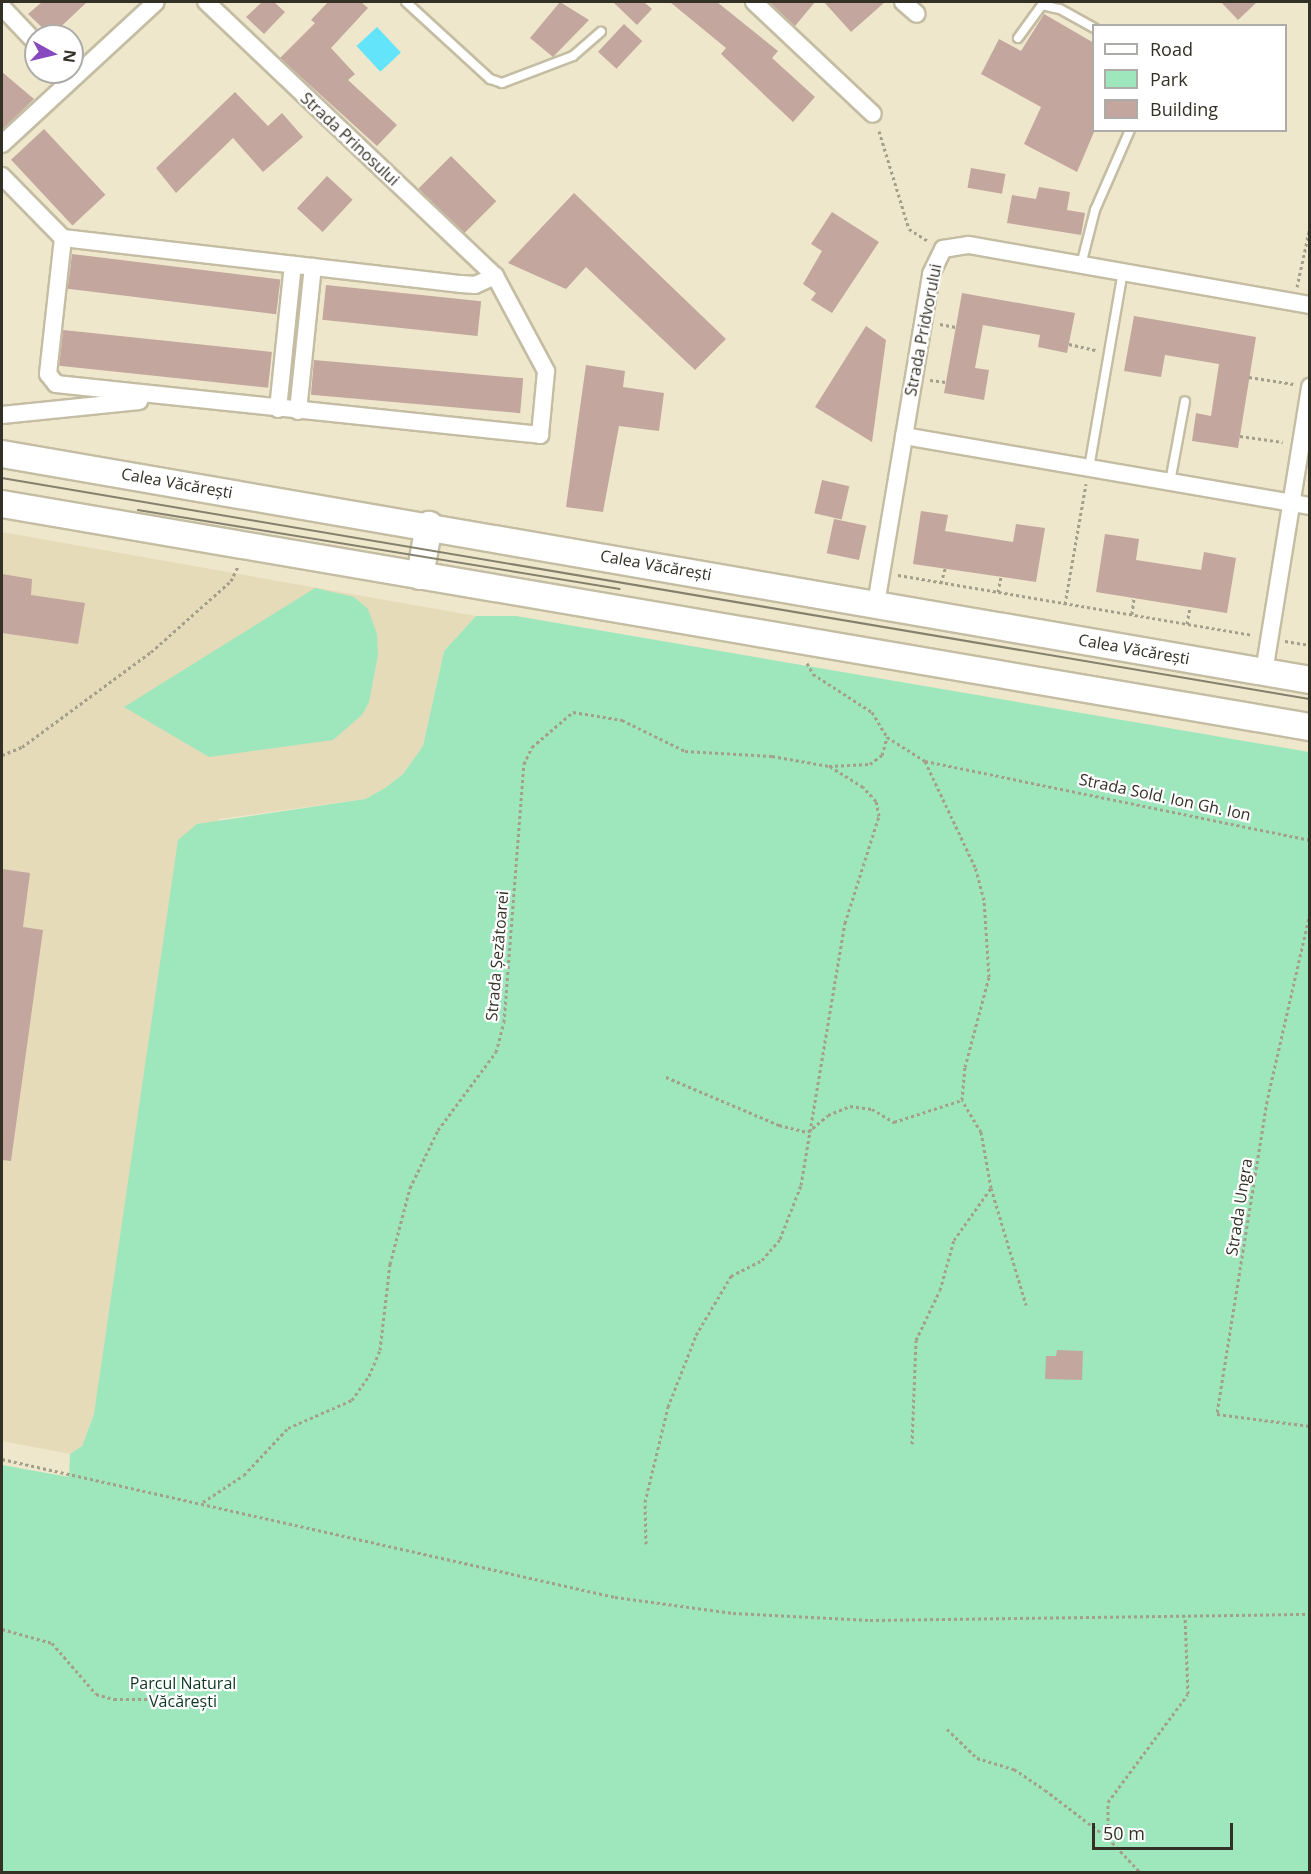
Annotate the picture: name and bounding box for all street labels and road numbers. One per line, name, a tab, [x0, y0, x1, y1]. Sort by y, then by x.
street label: Strada Prinosului	[297, 88, 403, 190]
street label: Strada Pridvorului	[901, 262, 945, 398]
street label: Calea Văcărești	[120, 464, 234, 502]
street label: Calea Văcărești	[599, 546, 713, 584]
street label: Calea Văcărești	[1077, 630, 1191, 668]
street label: Strada Sold. Ion Gh. Ion	[1077, 769, 1253, 825]
street label: Strada Șezătoarei	[482, 890, 512, 1022]
street label: Strada Ungra	[1222, 1157, 1256, 1257]

